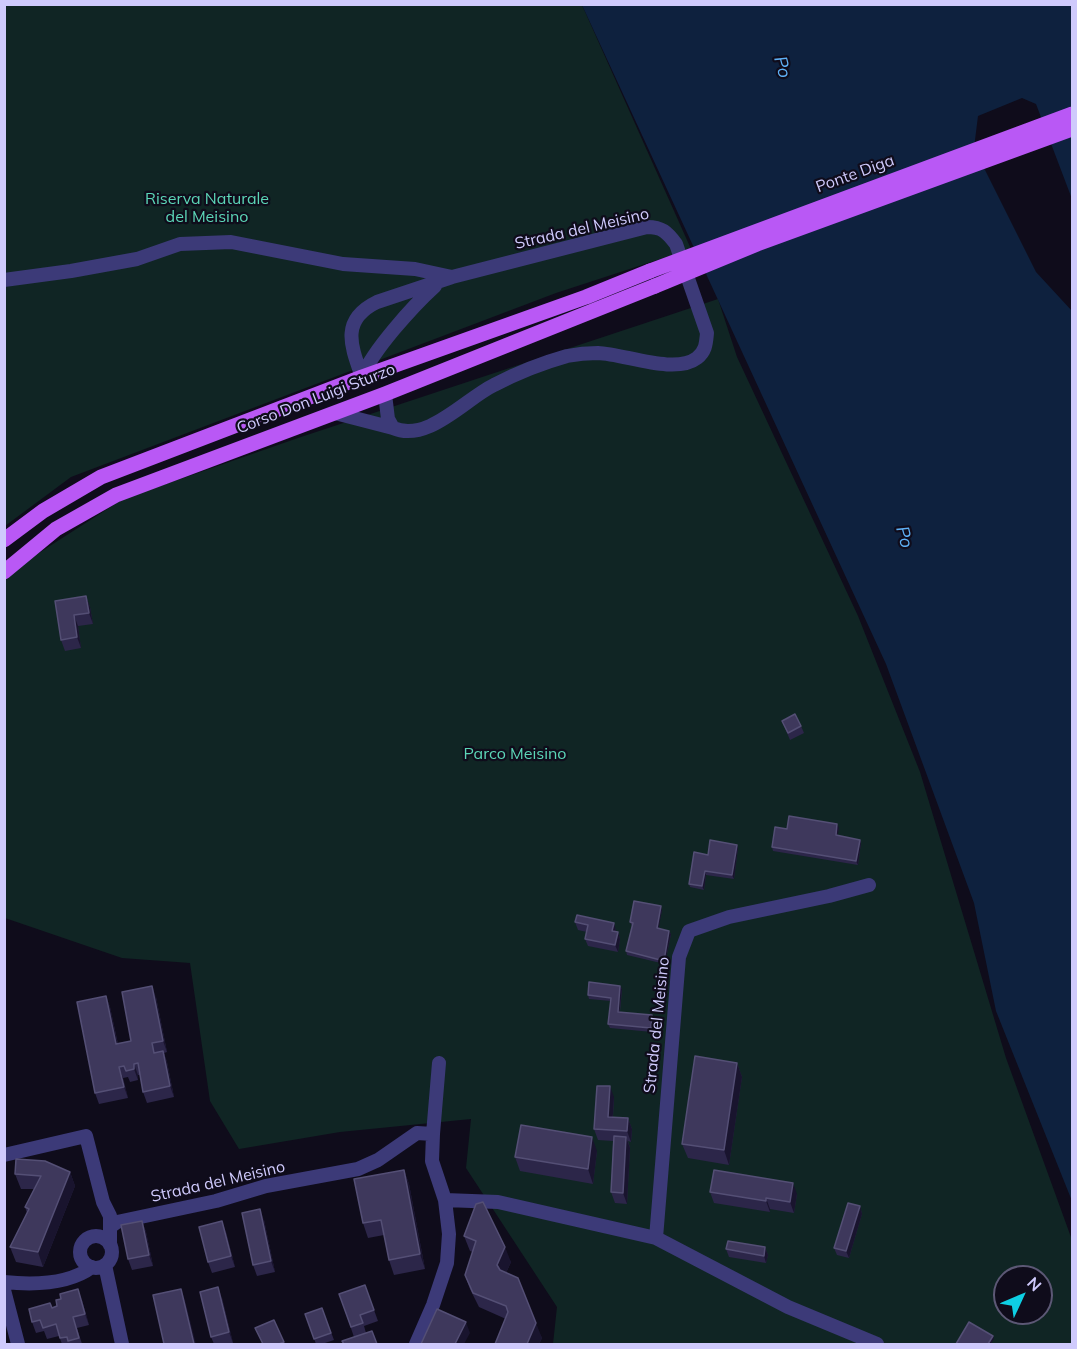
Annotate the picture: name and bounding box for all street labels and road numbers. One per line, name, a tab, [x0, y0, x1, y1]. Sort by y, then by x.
street label: Ponte Diga	[813, 151, 897, 197]
street label: Strada del Meisino	[513, 204, 651, 254]
street label: Corso Don Luigi Sturzo	[234, 360, 398, 438]
street label: Strada del Meisino	[640, 956, 674, 1094]
street label: Strada del Meisino	[149, 1157, 287, 1207]

